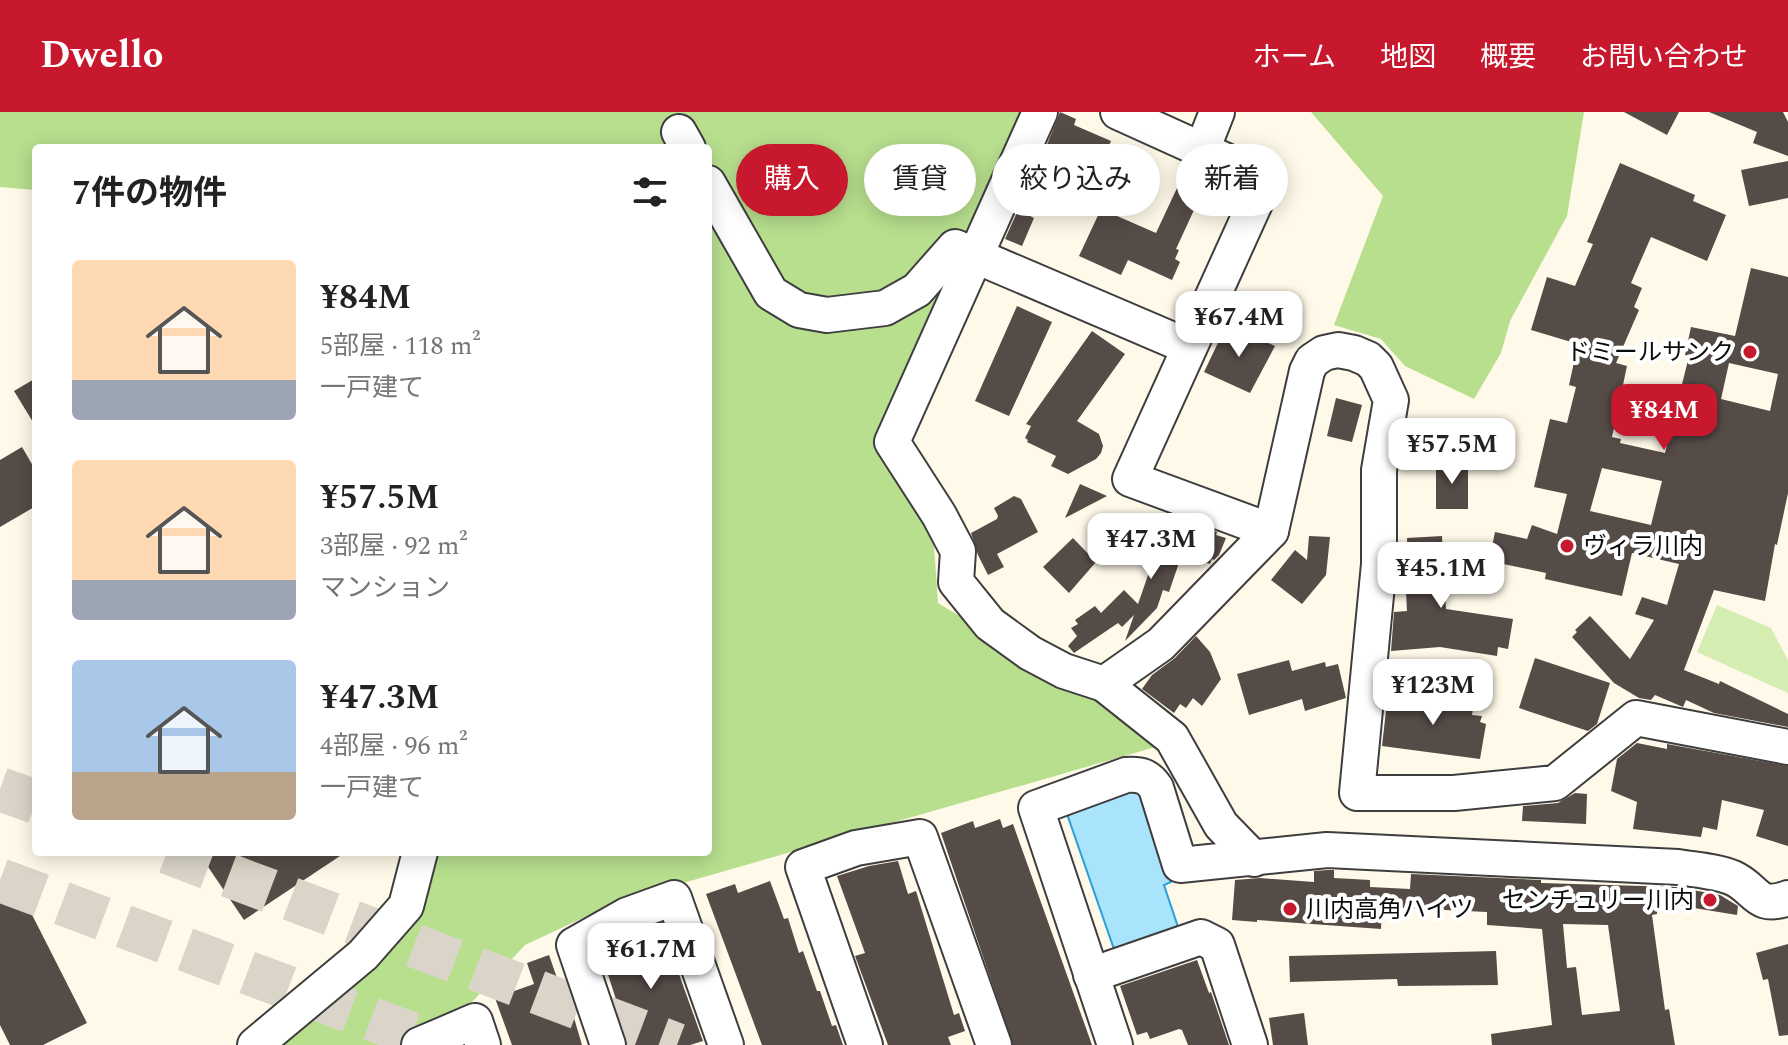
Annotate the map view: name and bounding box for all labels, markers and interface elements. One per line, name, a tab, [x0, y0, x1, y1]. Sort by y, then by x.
text: Dwello	[40, 27, 164, 85]
text: ホーム	[1253, 36, 1336, 79]
text: 地図	[1380, 36, 1436, 79]
text: 概要	[1480, 36, 1536, 79]
text: お問い合わせ	[1580, 36, 1748, 79]
chip: 購入	[736, 144, 848, 216]
chip: 賃貸	[864, 144, 976, 216]
chip: 絞り込み	[992, 144, 1160, 216]
chip: 新着	[1176, 144, 1288, 216]
text: 7件の物件	[72, 168, 227, 220]
icon: filters	[628, 170, 672, 214]
text: ¥84M	[320, 272, 411, 324]
pin: ¥67.4M	[1174, 291, 1304, 359]
icon: home	[136, 292, 232, 388]
text: ¥67.4M	[1193, 297, 1285, 337]
text: 5部屋 · 118 m²	[320, 326, 481, 366]
place label: ドミールサンク	[1566, 335, 1734, 371]
marker: ドミールサンク	[1741, 343, 1759, 361]
text: 一戸建て	[320, 368, 424, 408]
pin: ¥84M	[1617, 384, 1711, 452]
text: ¥84M	[1629, 390, 1699, 430]
pin: ¥57.5M	[1387, 418, 1517, 486]
text: ¥57.5M	[1406, 424, 1498, 464]
text: ¥57.5M	[320, 472, 439, 524]
icon: home	[136, 492, 232, 588]
pin: ¥47.3M	[1086, 513, 1216, 581]
text: ¥47.3M	[1105, 519, 1197, 559]
text: 3部屋 · 92 m²	[320, 526, 468, 566]
place label: ヴィラ川内	[1583, 529, 1703, 565]
marker: ヴィラ川内	[1558, 537, 1576, 555]
pin: ¥45.1M	[1376, 542, 1506, 610]
text: ¥45.1M	[1395, 548, 1487, 588]
text: マンション	[320, 568, 450, 608]
pin: ¥123M	[1377, 659, 1489, 727]
text: ¥123M	[1391, 665, 1475, 705]
text: ¥47.3M	[320, 672, 439, 724]
icon: home	[136, 692, 232, 788]
text: 4部屋 · 96 m²	[320, 726, 468, 766]
text: 一戸建て	[320, 768, 424, 808]
place label: センチュリー川内	[1502, 883, 1694, 919]
marker: センチュリー川内	[1701, 891, 1719, 909]
place label: 川内高角ハイツ	[1306, 892, 1474, 928]
marker: 川内高角ハイツ	[1281, 900, 1299, 918]
pin: ¥61.7M	[586, 923, 716, 991]
text: ¥61.7M	[605, 929, 697, 969]

